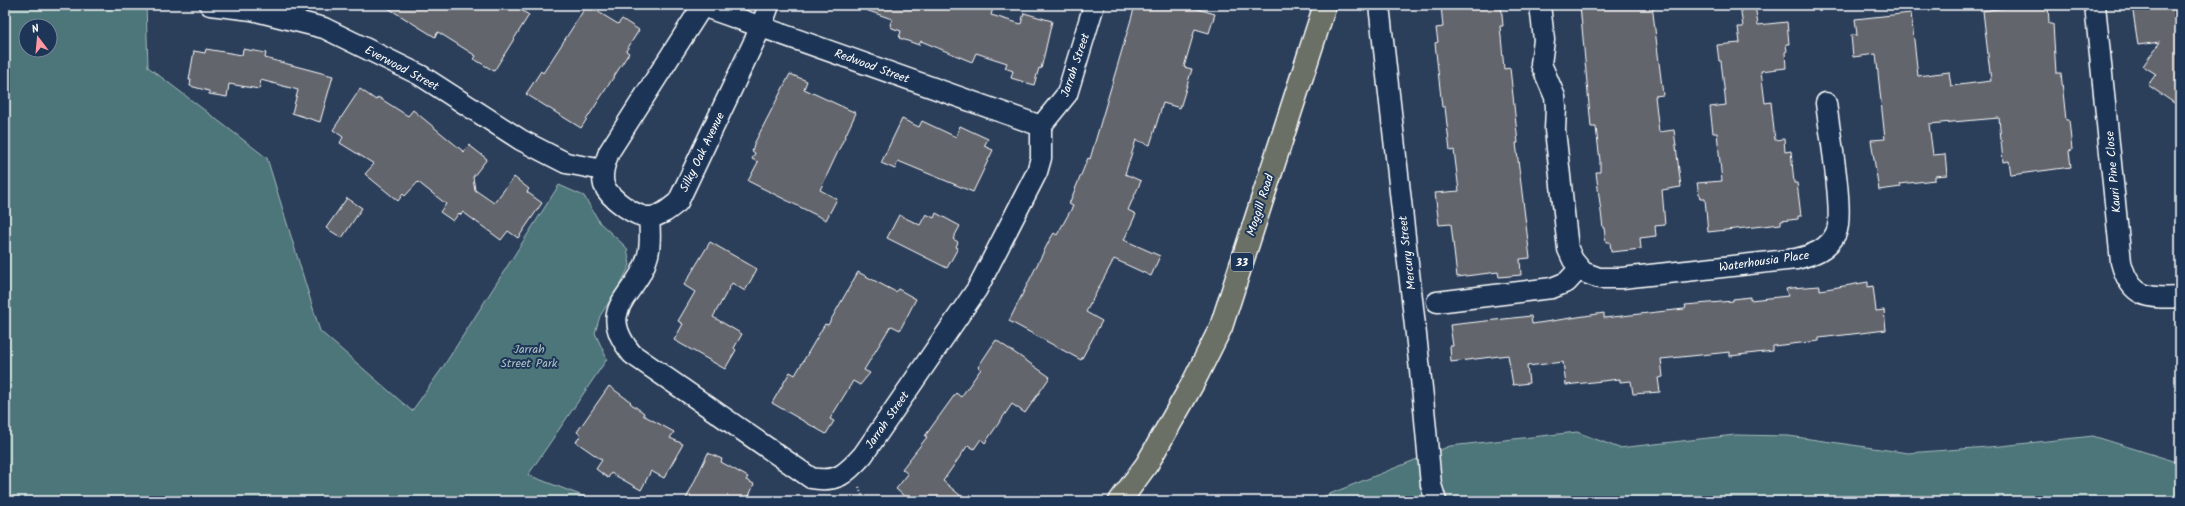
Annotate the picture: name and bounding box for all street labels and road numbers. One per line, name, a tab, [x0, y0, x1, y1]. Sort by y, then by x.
street label: Jarrah Street	[1056, 30, 1095, 100]
street label: Everwood Street	[361, 41, 443, 96]
street label: Redwood Street	[832, 44, 912, 89]
street label: Silky Oak Avenue	[675, 108, 730, 195]
street label: Kauri Pine Close	[2100, 130, 2127, 214]
street label: Moggill Road	[1242, 171, 1280, 238]
street label: Mercury Street	[1393, 214, 1421, 291]
street label: Waterhousia Place	[1718, 246, 1811, 277]
road number: 33	[1231, 253, 1253, 271]
street label: Jarrah Street	[861, 387, 914, 453]

